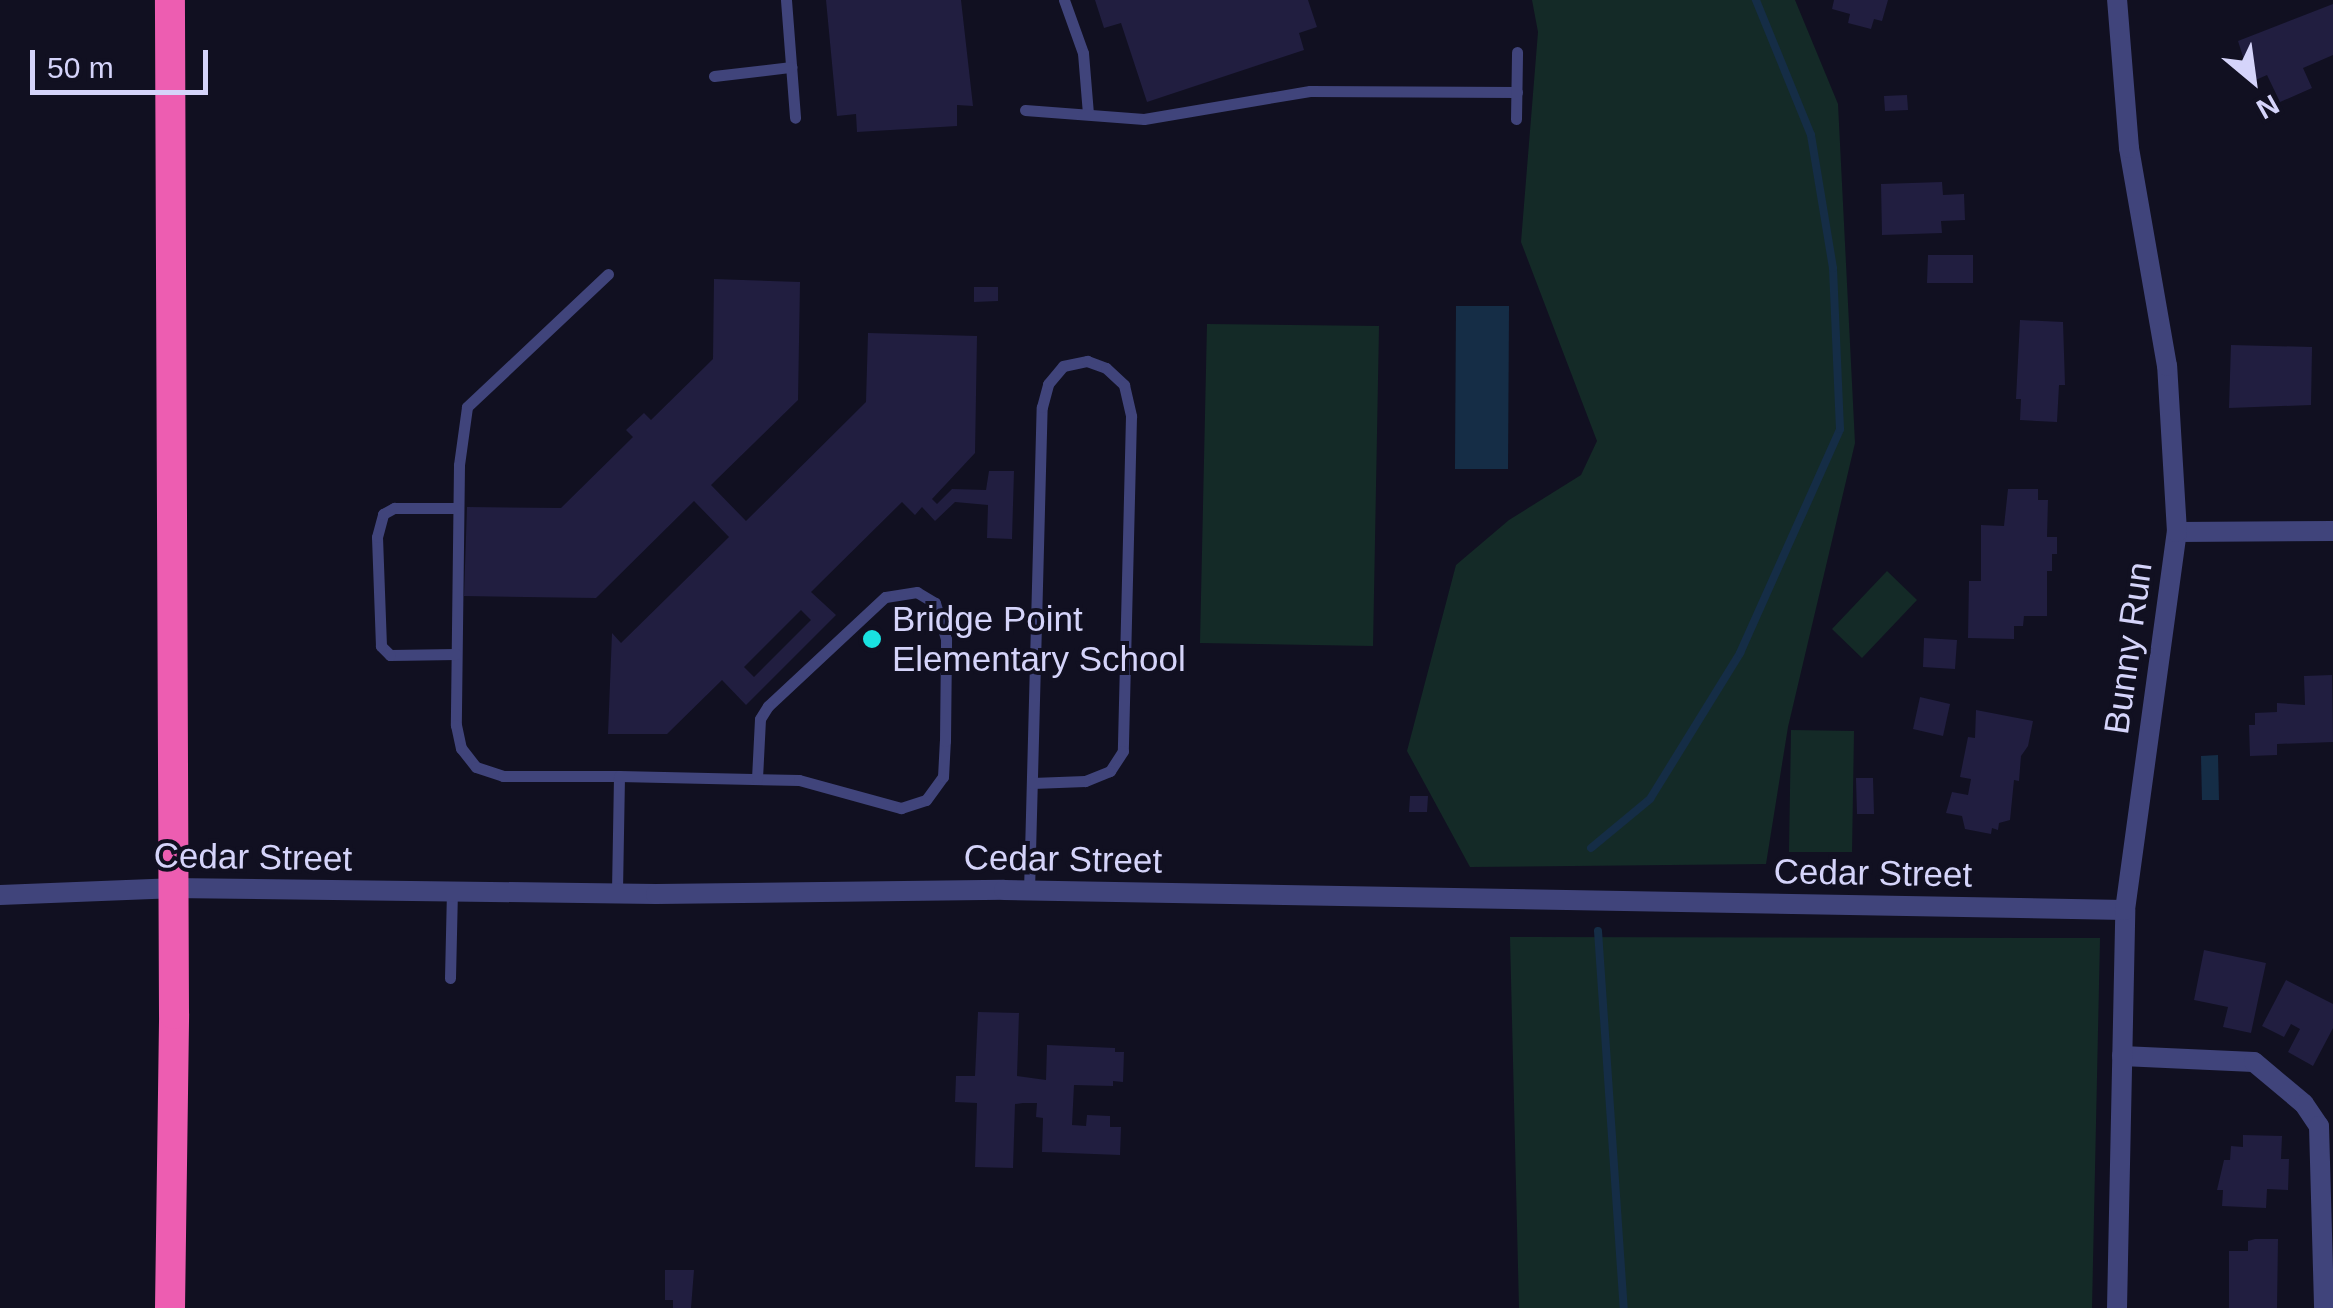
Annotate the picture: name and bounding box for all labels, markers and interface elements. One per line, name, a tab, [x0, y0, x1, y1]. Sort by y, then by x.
scale bar	[35, 30, 212, 92]
north arrow	[2203, 30, 2303, 130]
text: 50 m	[47, 51, 114, 84]
text: N	[2251, 88, 2284, 125]
street label: Bunny Run	[2095, 559, 2161, 737]
place label: Bridge Point Elementary School	[892, 598, 1186, 680]
marker: Bridge Point Elementary School	[861, 628, 883, 650]
street label: Cedar Street	[153, 834, 353, 880]
street label: Cedar Street	[963, 836, 1163, 882]
street label: Cedar Street	[1773, 850, 1973, 896]

